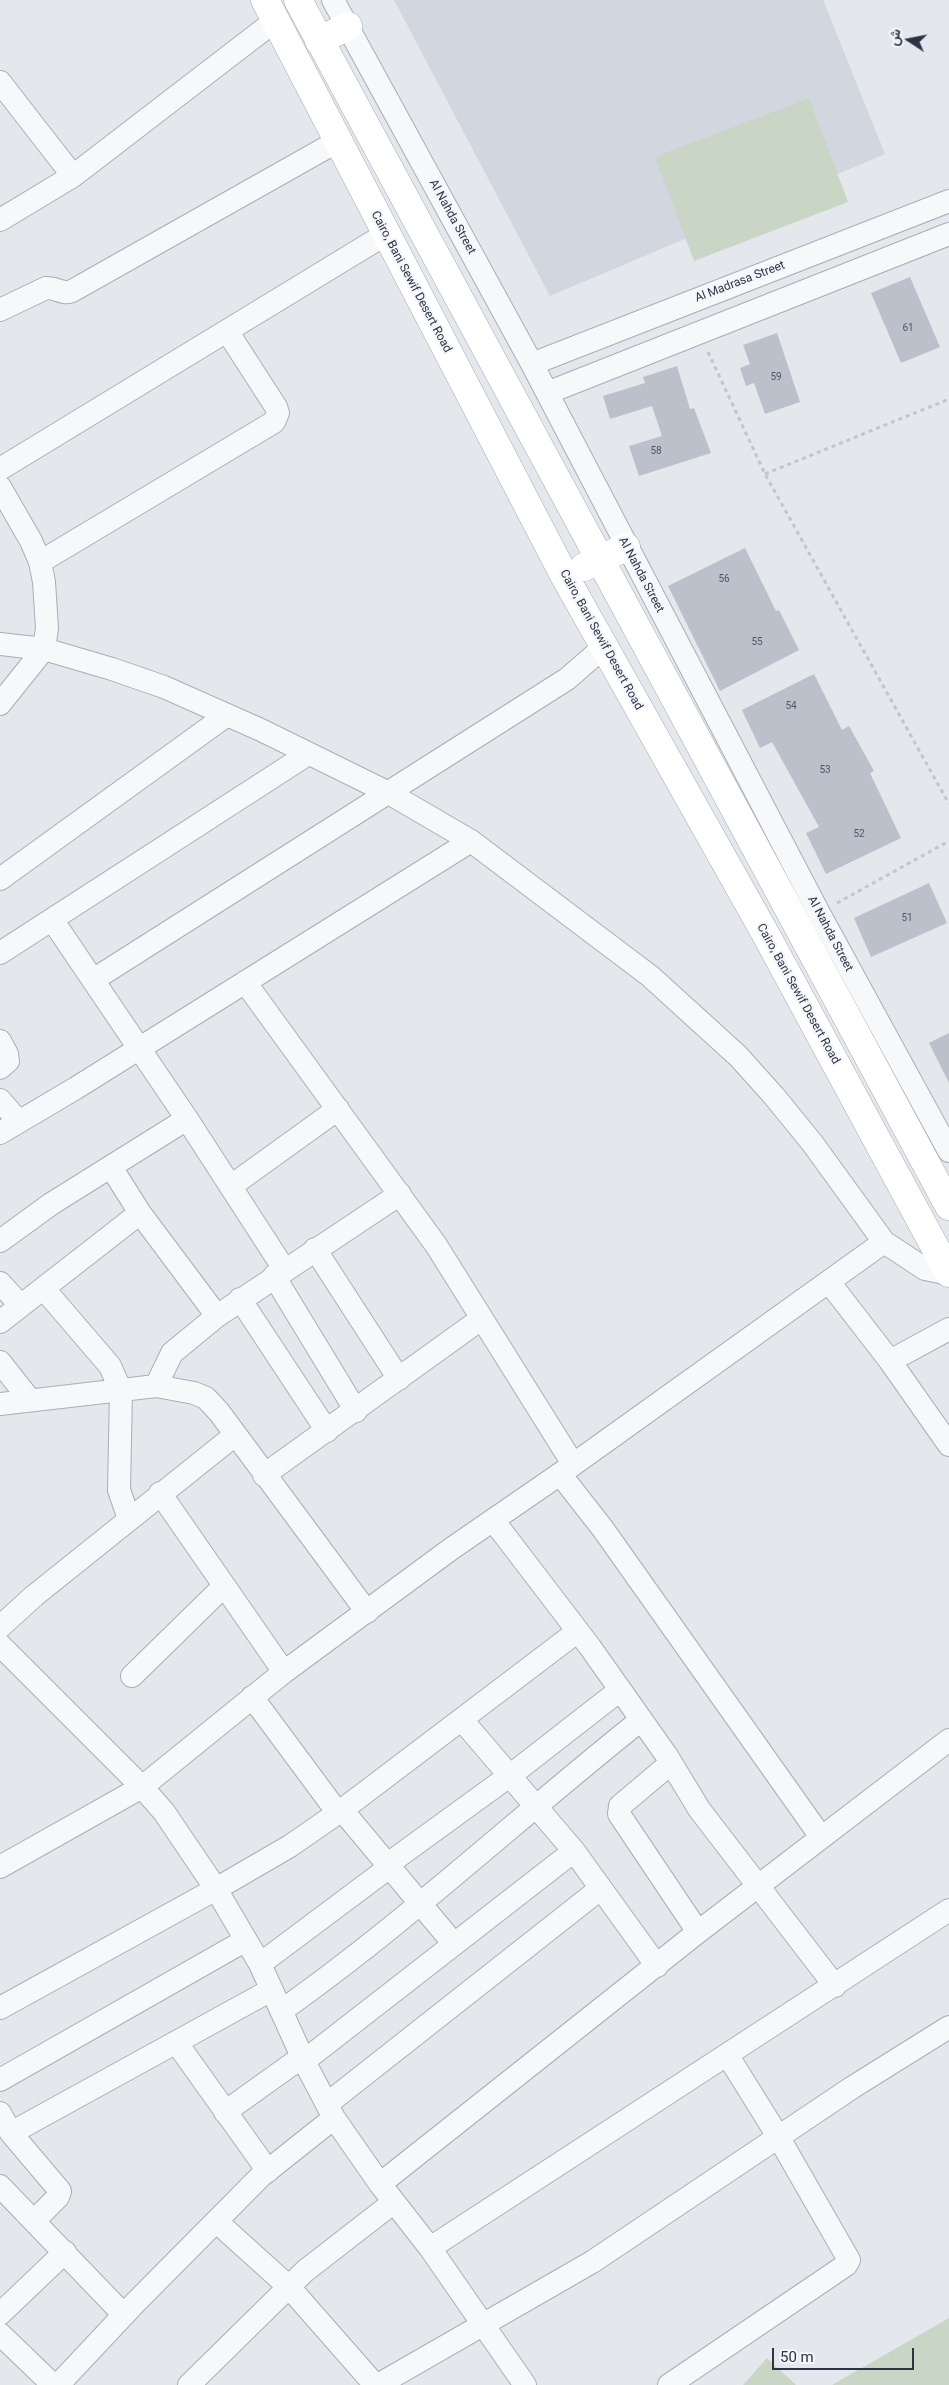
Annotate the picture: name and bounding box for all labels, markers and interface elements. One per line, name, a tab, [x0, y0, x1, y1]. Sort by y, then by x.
north arrow	[884, 15, 934, 65]
text: ش	[885, 27, 904, 47]
street label: Al Nahda Street	[425, 177, 479, 257]
street label: Cairo, Bani Sewif Desert Road	[368, 209, 454, 355]
street label: Al Madrasa Street	[693, 258, 787, 306]
house number: 61	[902, 322, 914, 334]
house number: 59	[770, 371, 782, 383]
house number: 58	[650, 445, 662, 457]
street label: Al Nahda Street	[615, 535, 667, 615]
street label: Cairo, Bani Sewif Desert Road	[556, 567, 646, 713]
house number: 56	[718, 573, 730, 585]
house number: 55	[751, 636, 763, 648]
house number: 54	[785, 700, 797, 712]
house number: 53	[819, 764, 831, 776]
house number: 52	[853, 828, 865, 840]
street label: Al Nahda Street	[804, 894, 856, 974]
house number: 51	[901, 912, 913, 924]
street label: Cairo, Bani Sewif Desert Road	[753, 921, 843, 1067]
scale bar	[774, 2338, 916, 2370]
text: 50 m	[780, 2348, 814, 2366]

